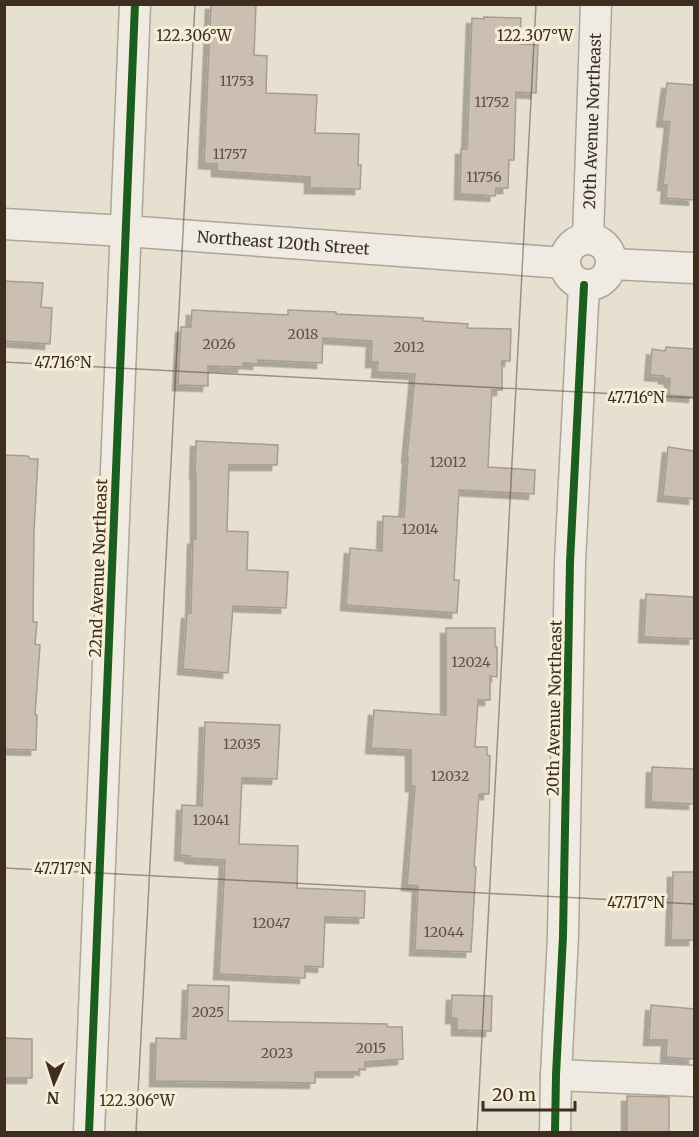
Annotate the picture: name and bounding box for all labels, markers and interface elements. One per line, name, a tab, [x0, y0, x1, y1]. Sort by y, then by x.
text: 122.306°W	[156, 26, 233, 45]
text: 122.307°W	[497, 26, 574, 45]
street label: 20th Avenue Northeast	[579, 32, 605, 210]
house number: 11753	[220, 72, 254, 90]
house number: 11752	[475, 93, 509, 111]
house number: 11757	[213, 145, 247, 163]
house number: 11756	[466, 168, 502, 186]
street label: Northeast 120th Street	[196, 226, 371, 259]
house number: 2018	[288, 325, 318, 343]
house number: 2026	[202, 335, 236, 353]
house number: 2012	[394, 338, 424, 356]
text: 47.716°N	[34, 353, 92, 372]
text: 47.716°N	[607, 388, 665, 407]
house number: 12012	[429, 453, 467, 471]
street label: 22nd Avenue Northeast	[85, 477, 111, 658]
house number: 12014	[402, 520, 439, 538]
street label: 20th Avenue Northeast	[542, 619, 566, 796]
house number: 12024	[451, 653, 491, 671]
house number: 12035	[223, 735, 261, 753]
house number: 12032	[431, 767, 469, 785]
house number: 12041	[193, 811, 230, 829]
text: 47.717°N	[34, 859, 92, 878]
text: 47.717°N	[607, 893, 665, 912]
house number: 12047	[252, 914, 290, 932]
house number: 12044	[424, 923, 465, 941]
house number: 2025	[192, 1003, 224, 1021]
house number: 2015	[356, 1039, 386, 1057]
house number: 2023	[261, 1044, 293, 1062]
north arrow	[24, 1053, 84, 1113]
scale bar	[483, 1074, 574, 1112]
text: 20 m	[492, 1083, 536, 1106]
text: N	[46, 1088, 60, 1108]
text: 122.306°W	[99, 1091, 176, 1110]

